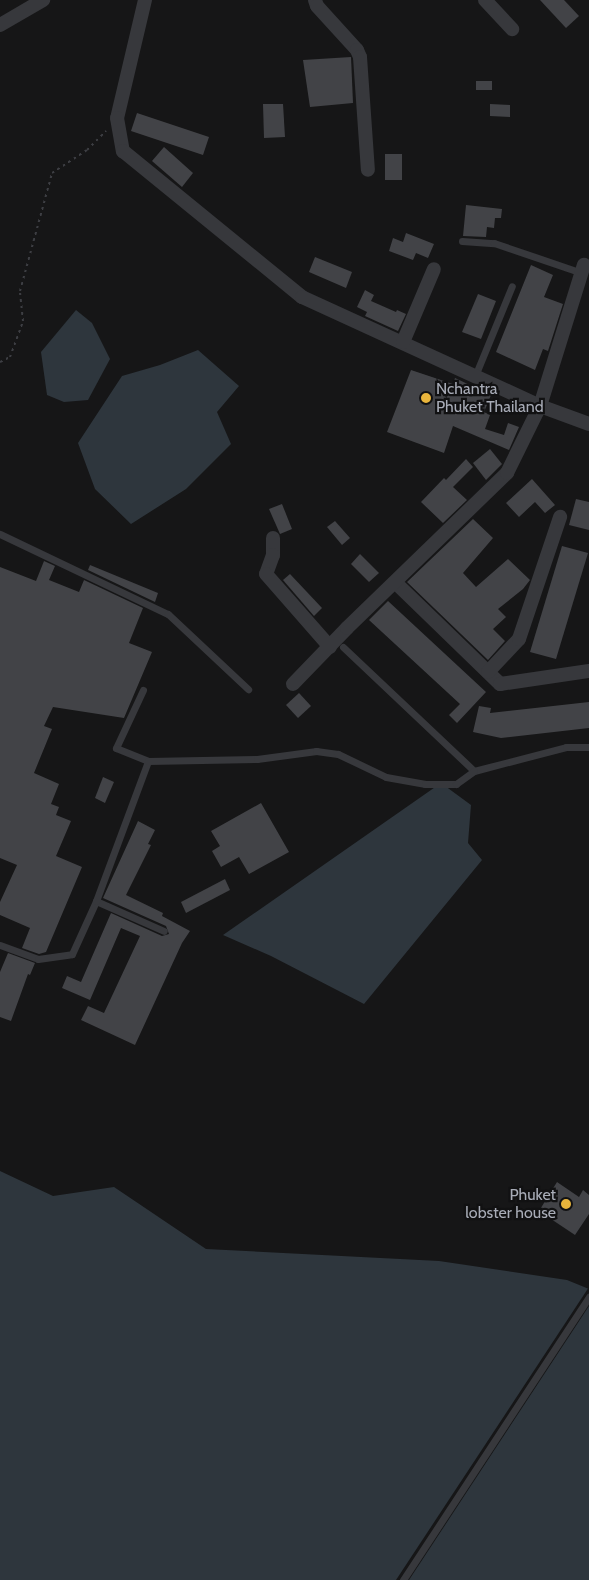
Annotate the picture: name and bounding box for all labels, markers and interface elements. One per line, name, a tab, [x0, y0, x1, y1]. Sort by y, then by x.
place label: Nchantra Phuket Thailand	[436, 379, 544, 417]
marker: Nchantra Phuket Thailand	[420, 392, 432, 404]
place label: Phuket lobster house	[465, 1185, 556, 1223]
marker: Phuket lobster house	[560, 1198, 572, 1210]

